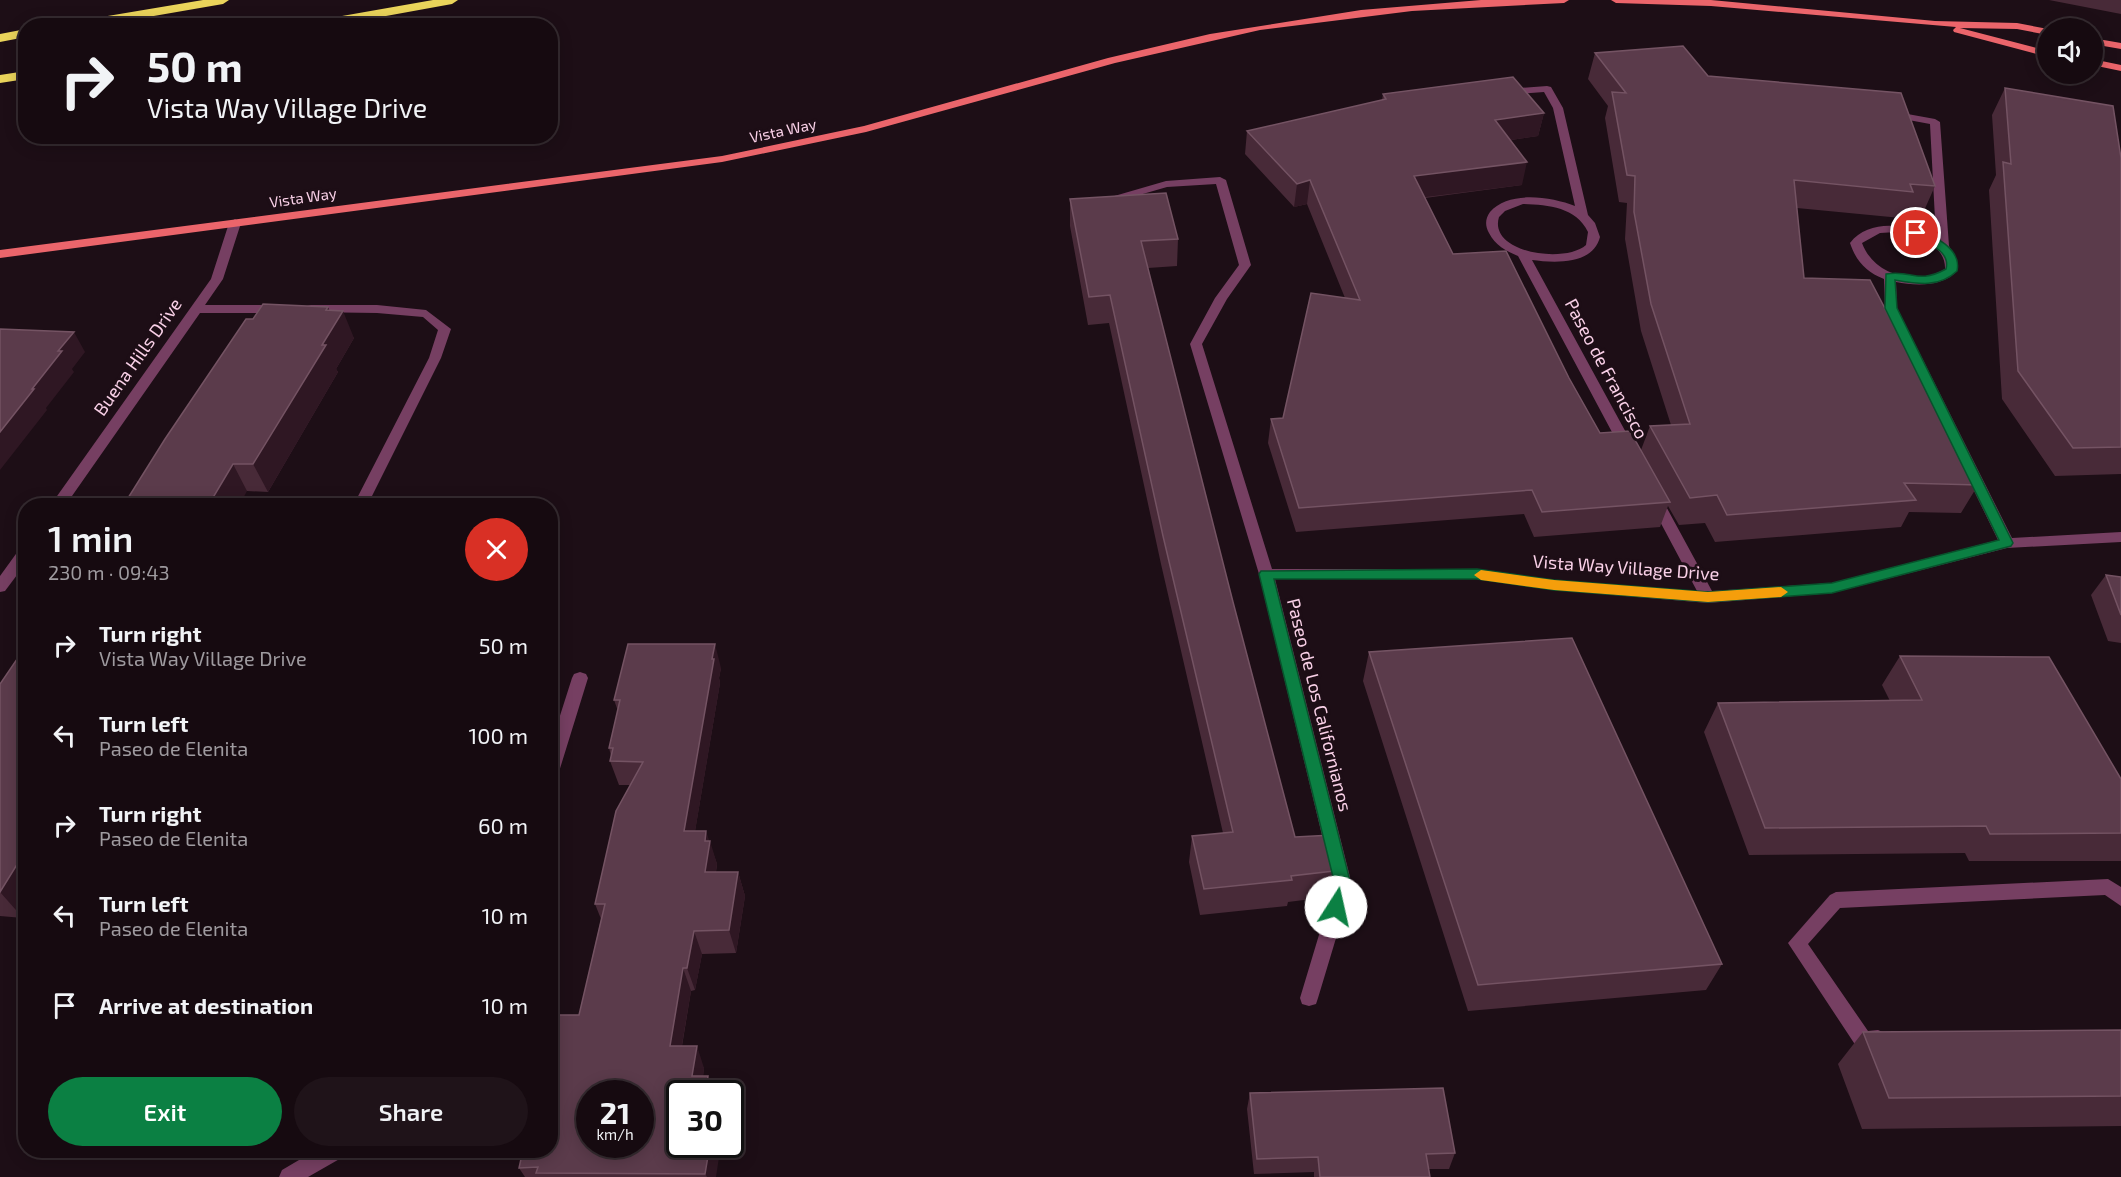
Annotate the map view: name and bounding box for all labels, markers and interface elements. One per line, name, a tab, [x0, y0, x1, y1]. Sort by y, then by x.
map controls	[2037, 18, 2103, 84]
button: sound	[2037, 18, 2103, 84]
text: 50 m	[147, 40, 243, 90]
icon: right	[48, 42, 126, 120]
text: Vista Way Village Drive	[147, 91, 427, 123]
street label: Vista Way	[748, 114, 818, 146]
street label: Vista Way	[268, 183, 338, 211]
pin	[1890, 207, 1941, 258]
icon: arrive	[1899, 216, 1932, 249]
street label: Buena Hills Drive	[88, 293, 186, 419]
street label: Paseo de Francisco	[1561, 295, 1653, 442]
text: 1 min	[48, 516, 133, 559]
button: close	[465, 518, 528, 581]
street label: Vista Way Village Drive	[1532, 550, 1720, 584]
text: 230 m · 09:43	[48, 560, 170, 584]
street label: Paseo de Los Californianos	[1283, 596, 1357, 814]
text: Turn right	[99, 620, 201, 646]
icon: right	[48, 629, 81, 662]
text: 50 m	[479, 632, 528, 658]
text: Vista Way Village Drive	[99, 646, 307, 670]
text: Turn left	[99, 710, 188, 736]
icon: left	[48, 719, 81, 752]
text: 100 m	[469, 722, 528, 748]
text: Paseo de Elenita	[99, 736, 248, 760]
text: Turn right	[99, 800, 201, 826]
icon: right	[48, 809, 81, 842]
text: 60 m	[478, 812, 528, 838]
text: Paseo de Elenita	[99, 826, 248, 850]
position arrow	[1304, 875, 1368, 939]
text: Turn left	[99, 890, 188, 916]
icon: left	[48, 899, 81, 932]
text: 10 m	[482, 902, 528, 928]
text: Paseo de Elenita	[99, 916, 248, 940]
icon: arrive	[48, 989, 81, 1022]
text: Arrive at destination	[99, 992, 313, 1018]
text: 10 m	[482, 992, 528, 1018]
button: Exit	[48, 1077, 282, 1146]
button: Share	[294, 1077, 528, 1146]
speed limit sign: 30	[666, 1080, 744, 1158]
text: 21	[600, 1094, 630, 1130]
text: km/h	[596, 1125, 634, 1143]

